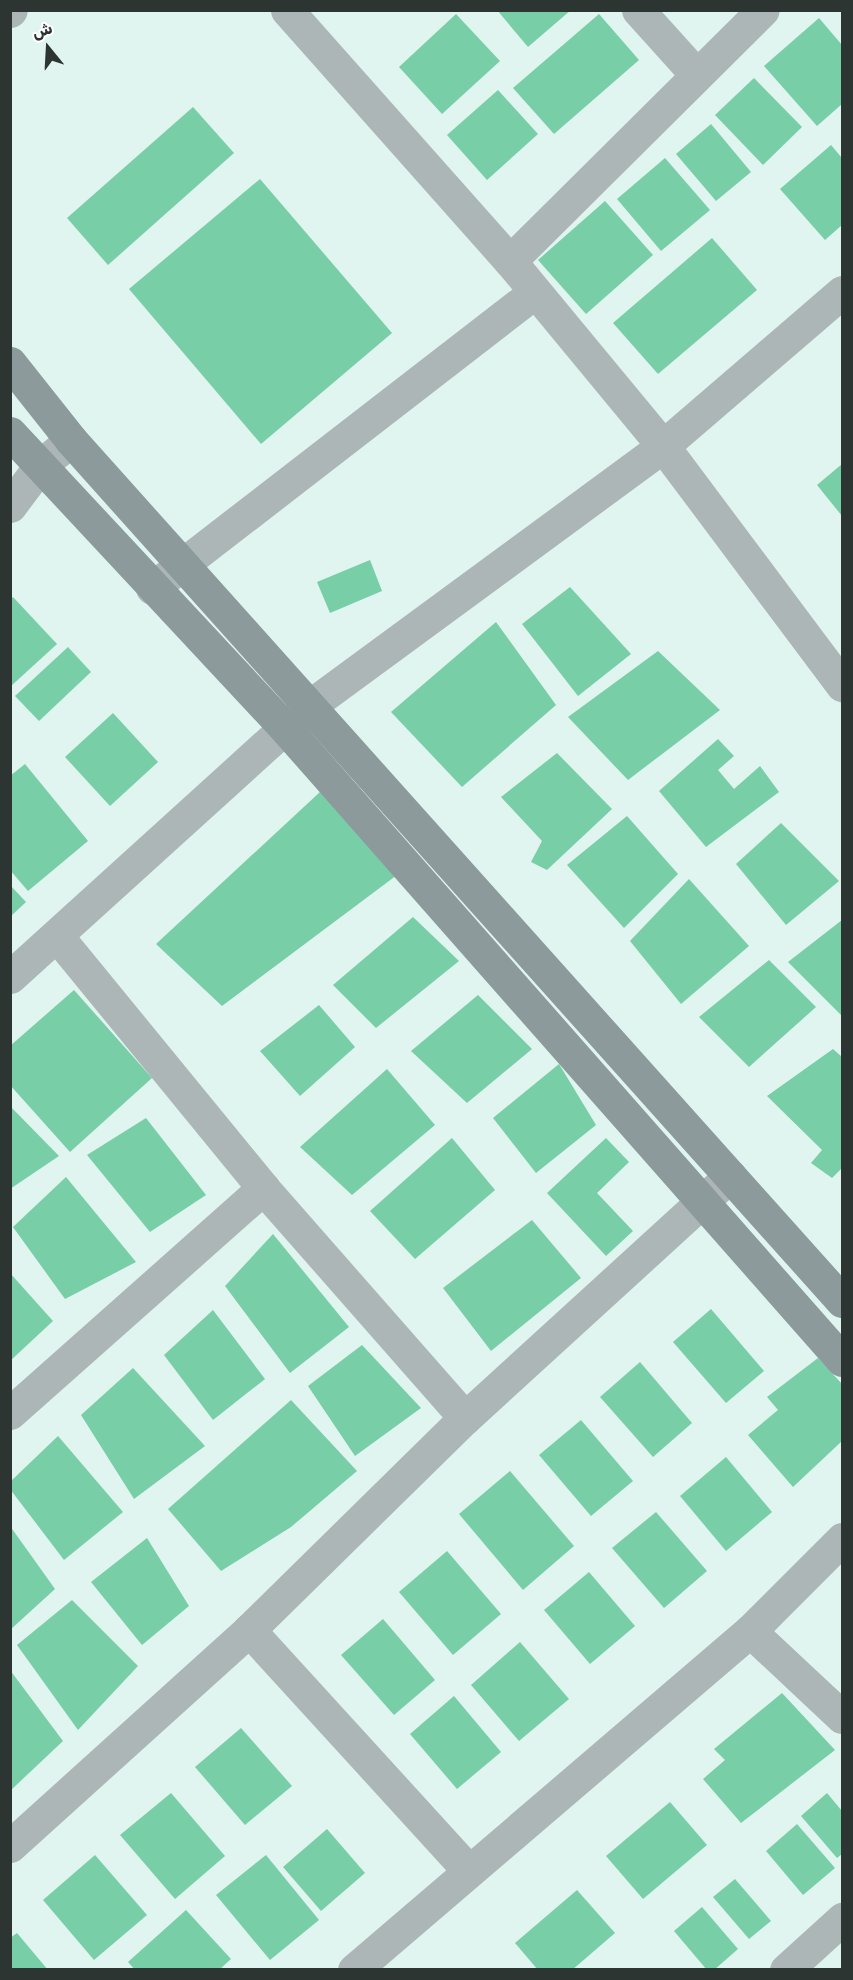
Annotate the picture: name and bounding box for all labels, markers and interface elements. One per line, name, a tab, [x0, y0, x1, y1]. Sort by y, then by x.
north arrow	[18, 18, 78, 78]
text: ش	[30, 18, 55, 43]

